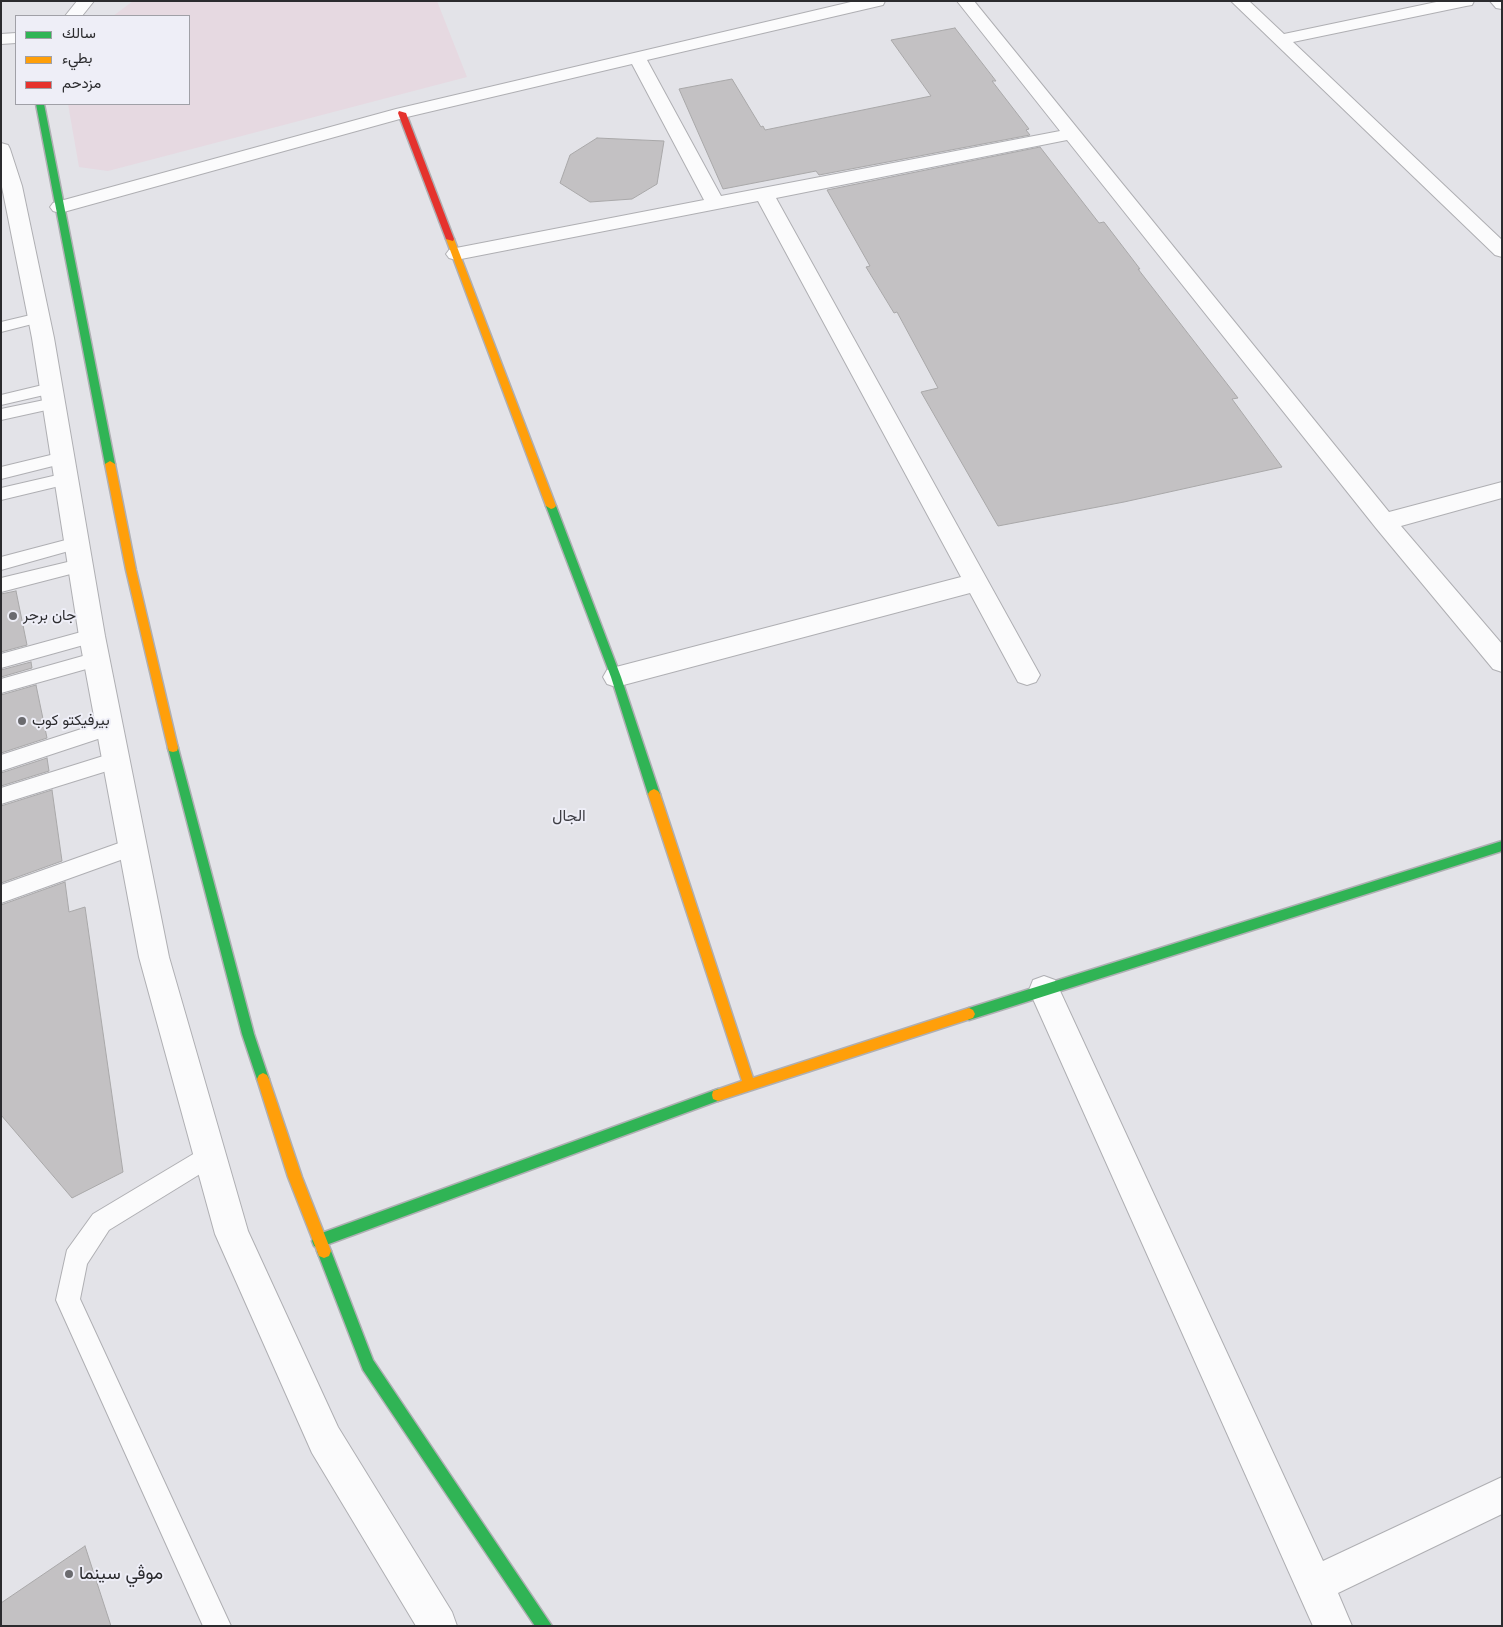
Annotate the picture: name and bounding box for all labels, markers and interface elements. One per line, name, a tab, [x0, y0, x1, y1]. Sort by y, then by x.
legend	[15, 15, 190, 105]
text: سالك	[62, 23, 96, 42]
text: بطيء	[62, 48, 92, 67]
text: مزدحم	[62, 73, 101, 92]
place label: جان برجر	[23, 607, 76, 625]
marker: جان برجر	[7, 610, 19, 622]
place label: بيرفيكتو كوب	[32, 712, 110, 730]
marker: بيرفيكتو كوب	[16, 715, 28, 727]
district label: الجال	[552, 806, 586, 826]
place label: موڤي سينما	[79, 1563, 163, 1585]
marker: موڤي سينما	[63, 1568, 75, 1580]

